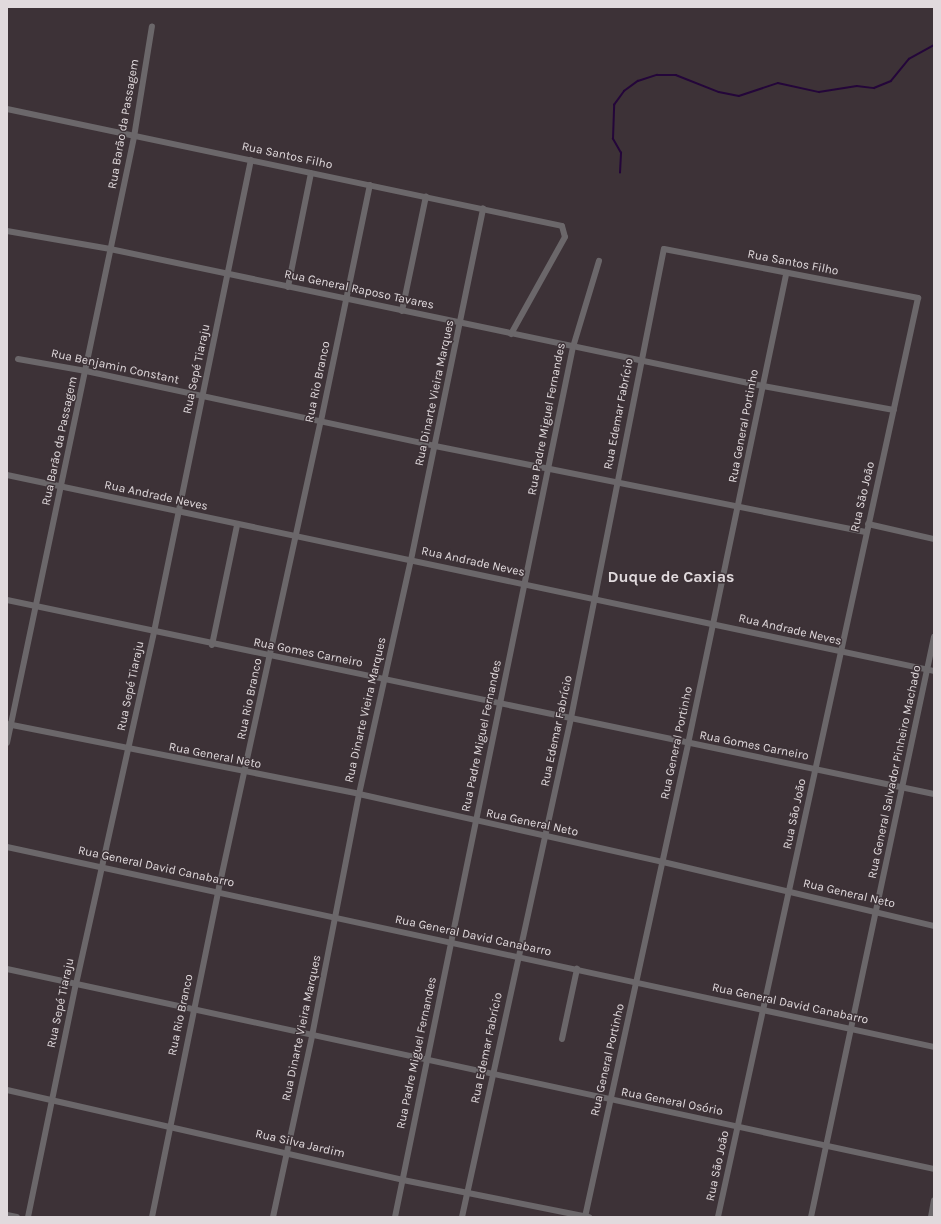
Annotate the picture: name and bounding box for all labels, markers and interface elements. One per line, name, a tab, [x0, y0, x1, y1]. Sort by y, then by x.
street label: Rua Barão da Passagem	[105, 58, 143, 190]
street label: Rua Santos Filho	[240, 139, 334, 173]
street label: Rua Santos Filho	[746, 247, 840, 279]
street label: Rua General Raposo Tavares	[283, 267, 435, 313]
street label: Rua Dinarte Vieira Marques	[412, 319, 458, 467]
street label: Rua Sepé Tiaraju	[180, 323, 214, 415]
street label: Rua Rio Branco	[302, 340, 334, 424]
street label: Rua Padre Miguel Fernandes	[525, 342, 569, 496]
street label: Rua Benjamin Constant	[50, 346, 180, 388]
street label: Rua Edemar Fabrício	[601, 357, 637, 471]
street label: Rua General Portinho	[726, 368, 762, 484]
street label: Rua Barão da Passagem	[39, 375, 81, 507]
street label: Rua São João	[848, 460, 878, 534]
street label: Rua Andrade Neves	[103, 478, 209, 514]
street label: Rua Andrade Neves	[420, 544, 526, 580]
district label: Duque de Caxias	[607, 567, 735, 587]
street label: Rua Andrade Neves	[737, 611, 843, 649]
street label: Rua Gomes Carneiro	[252, 635, 364, 671]
street label: Rua Dinarte Vieira Marques	[342, 636, 390, 784]
street label: Rua Sepé Tiaraju	[114, 640, 148, 732]
street label: Rua Rio Branco	[234, 657, 266, 741]
street label: Rua Padre Miguel Fernandes	[459, 659, 505, 813]
street label: Rua General Salvador Pinheiro Machado	[865, 664, 925, 880]
street label: Rua Edemar Fabrício	[538, 674, 576, 788]
street label: Rua General Portinho	[658, 685, 696, 801]
street label: Rua Gomes Carneiro	[698, 728, 810, 764]
street label: Rua General Neto	[168, 740, 262, 772]
street label: Rua São João	[780, 777, 810, 851]
street label: Rua General Neto	[485, 806, 579, 840]
street label: Rua General David Canabarro	[77, 843, 235, 891]
street label: Rua General Neto	[802, 876, 896, 912]
street label: Rua General David Canabarro	[394, 912, 552, 960]
street label: Rua Dinarte Vieira Marques	[279, 954, 325, 1102]
street label: Rua Sepé Tiaraju	[44, 957, 78, 1049]
street label: Rua Rio Branco	[165, 973, 197, 1057]
street label: Rua Padre Miguel Fernandes	[394, 976, 440, 1130]
street label: Rua General David Canabarro	[711, 980, 869, 1028]
street label: Rua Edemar Fabrício	[468, 991, 506, 1105]
street label: Rua General Portinho	[588, 1002, 628, 1118]
street label: Rua General Osório	[620, 1085, 724, 1119]
street label: Rua Silva Jardim	[254, 1127, 346, 1161]
street label: Rua São João	[703, 1129, 733, 1203]

